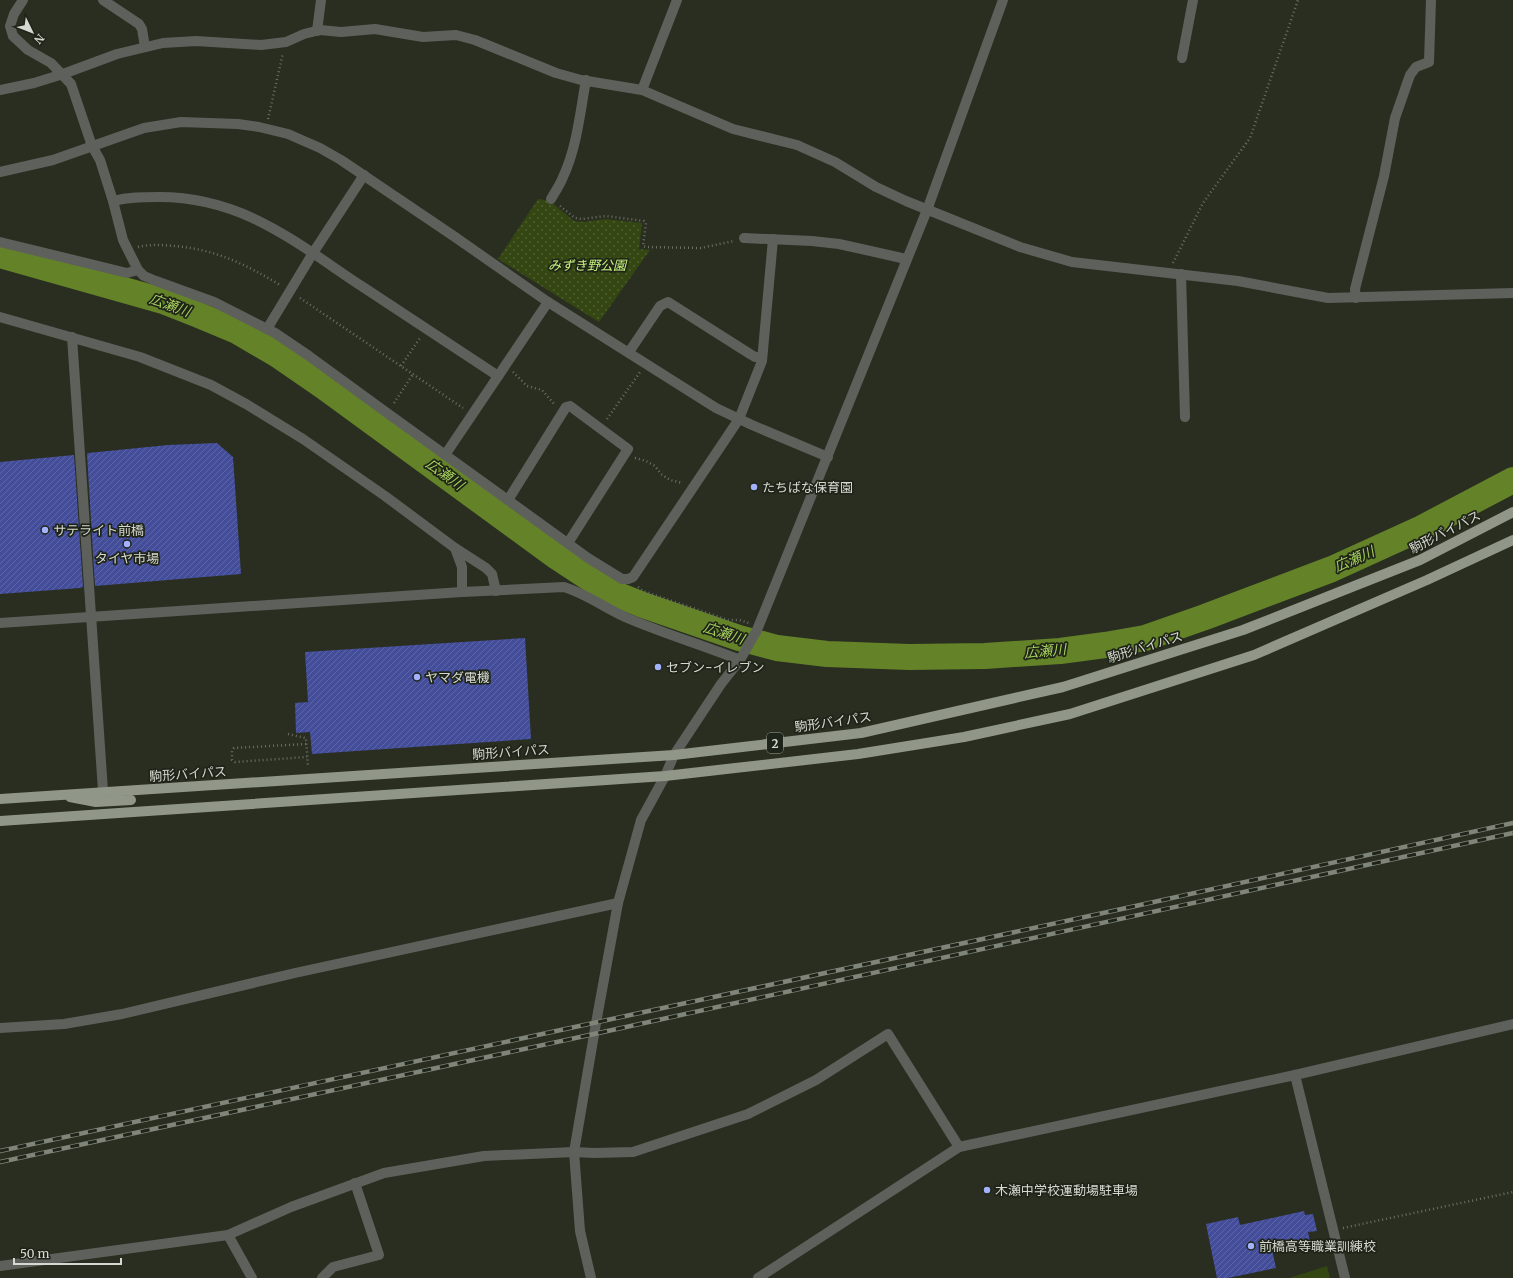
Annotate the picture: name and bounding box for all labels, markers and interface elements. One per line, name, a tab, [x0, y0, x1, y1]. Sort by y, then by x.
north arrow	[12, 12, 52, 52]
text: N	[31, 31, 47, 47]
park label: みずき野公園	[548, 257, 628, 274]
water label: 広瀬川	[147, 289, 195, 321]
water label: 広瀬川	[423, 454, 469, 495]
place label: たちばな保育園	[762, 479, 853, 496]
marker: たちばな保育園	[749, 482, 759, 492]
street label: 駒形バイパス	[1407, 507, 1483, 557]
place label: サテライト前橋	[53, 522, 144, 539]
marker: サテライト前橋	[40, 525, 50, 535]
marker: タイヤ市場	[122, 539, 132, 549]
water label: 広瀬川	[1331, 541, 1379, 576]
place label: タイヤ市場	[95, 550, 159, 567]
water label: 広瀬川	[701, 618, 749, 649]
street label: 駒形バイパス	[1105, 628, 1185, 666]
water label: 広瀬川	[1023, 640, 1069, 662]
place label: セブン-イレブン	[666, 659, 765, 676]
marker: セブン-イレブン	[653, 662, 663, 672]
place label: ヤマダ電機	[425, 669, 490, 686]
marker: ヤマダ電機	[412, 672, 422, 682]
street label: 駒形バイパス	[793, 708, 873, 736]
road number: 2	[767, 733, 783, 753]
street label: 駒形バイパス	[472, 741, 550, 763]
street label: 駒形バイパス	[149, 763, 227, 785]
place label: 木瀬中学校運動場駐車場	[995, 1182, 1138, 1199]
marker: 木瀬中学校運動場駐車場	[982, 1185, 992, 1195]
place label: 前橋高等職業訓練校	[1259, 1238, 1376, 1255]
scale bar	[14, 1240, 121, 1266]
marker: 前橋高等職業訓練校	[1246, 1241, 1256, 1251]
text: 50 m	[20, 1246, 49, 1261]

